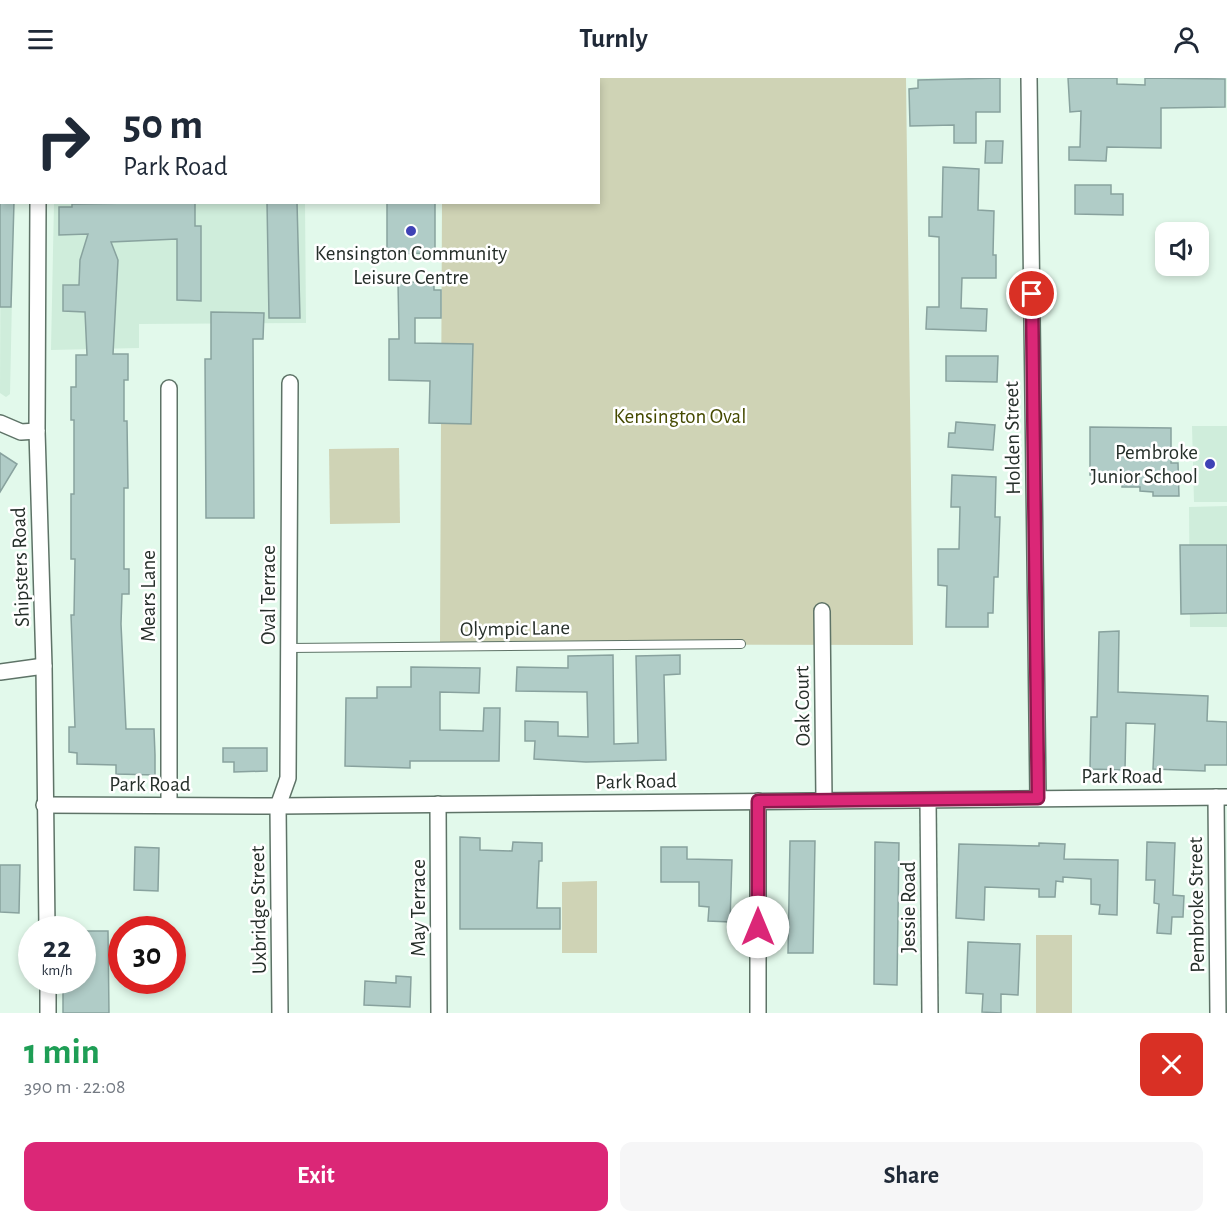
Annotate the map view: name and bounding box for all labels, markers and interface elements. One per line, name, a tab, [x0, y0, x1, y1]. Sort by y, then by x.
icon: menu	[24, 23, 57, 56]
icon: person	[1170, 23, 1203, 56]
text: Turnly	[579, 25, 648, 52]
icon: right	[24, 102, 102, 180]
text: 50 m	[123, 104, 203, 146]
text: Park Road	[123, 153, 228, 180]
map controls	[1155, 222, 1209, 276]
button: sound	[1155, 222, 1209, 276]
marker: Kensington Community Leisure Centre	[404, 224, 418, 238]
place label: Kensington Community Leisure Centre	[315, 243, 507, 288]
pin	[1006, 268, 1057, 319]
icon: arrive	[1015, 277, 1048, 310]
street label: Holden Street	[1001, 381, 1024, 495]
park label: Kensington Oval	[613, 406, 747, 427]
place label: Pembroke Junior School	[1091, 442, 1198, 487]
marker: Pembroke Junior School	[1203, 457, 1217, 471]
street label: Shipsters Road	[8, 507, 33, 627]
street label: Oval Terrace	[258, 545, 279, 645]
street label: Mears Lane	[138, 550, 159, 642]
street label: Olympic Lane	[460, 617, 570, 640]
street label: Oak Court	[791, 665, 814, 747]
street label: Park Road	[1081, 766, 1163, 787]
street label: Park Road	[595, 770, 677, 793]
street label: Park Road	[109, 774, 191, 795]
street label: Pembroke Street	[1185, 837, 1208, 973]
street label: Uxbridge Street	[247, 845, 270, 974]
street label: May Terrace	[408, 859, 429, 957]
street label: Jessie Road	[898, 861, 919, 953]
position arrow	[726, 895, 790, 959]
speed limit sign: 30	[108, 916, 186, 994]
text: 22	[43, 933, 71, 963]
text: km/h	[42, 963, 72, 978]
button: close	[1140, 1033, 1203, 1096]
text: 1 min	[24, 1034, 100, 1070]
text: 390 m · 22:08	[24, 1077, 126, 1097]
button: Exit	[24, 1142, 608, 1211]
button: Share	[620, 1142, 1203, 1211]

